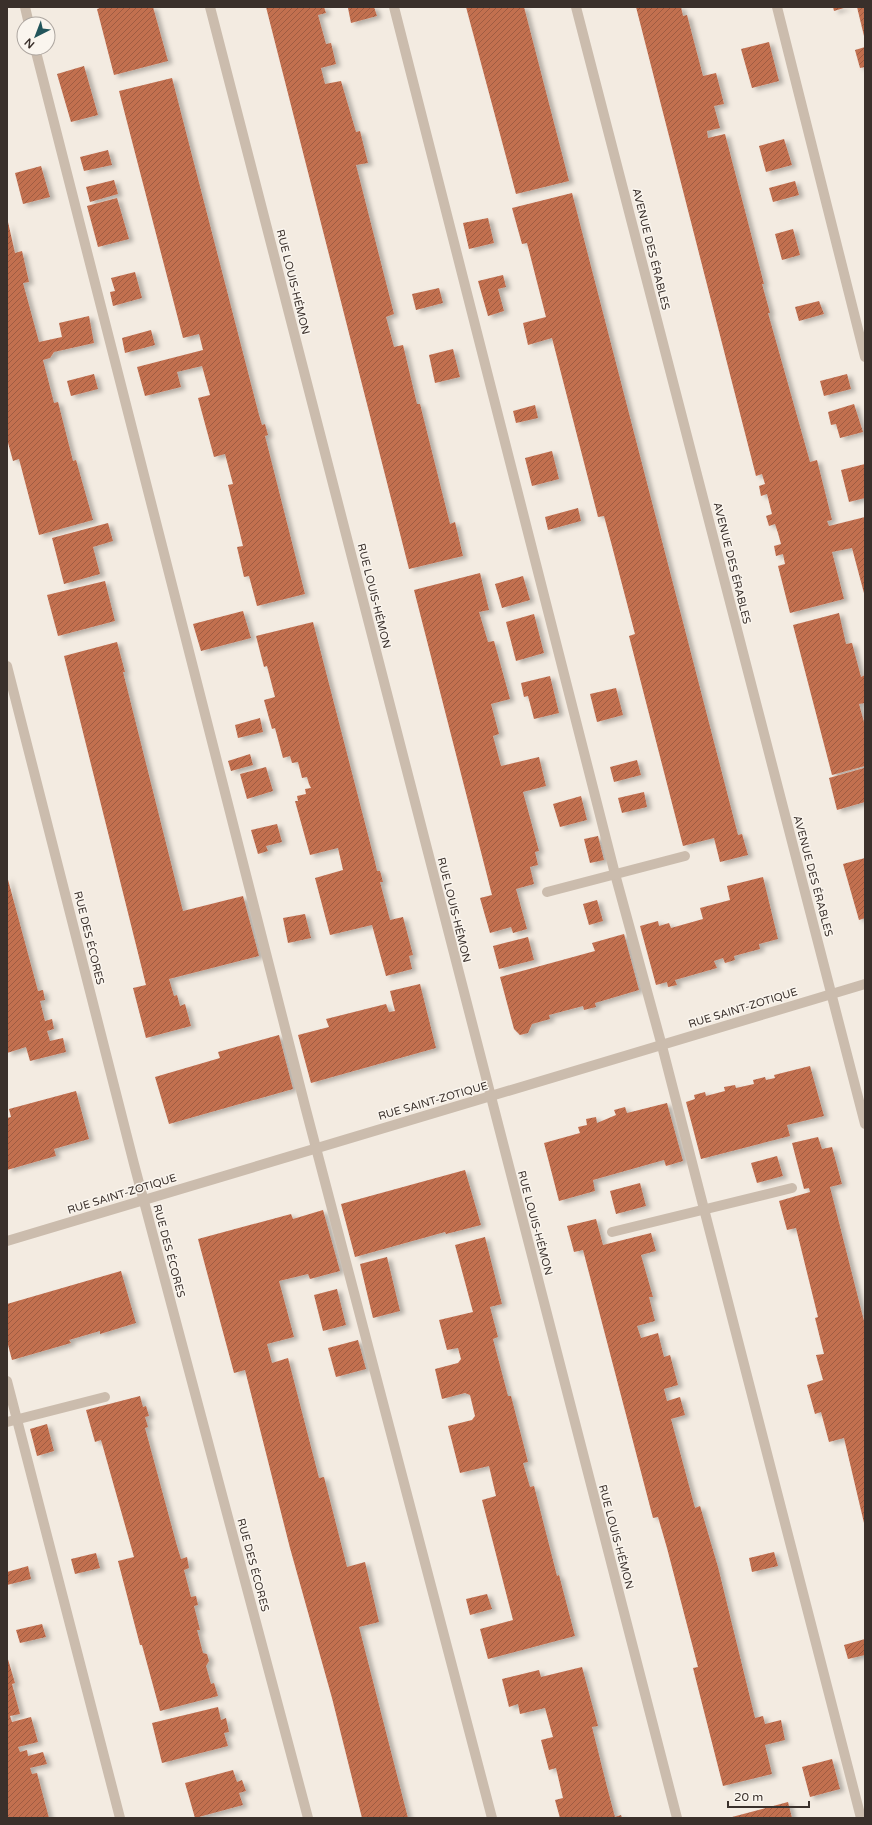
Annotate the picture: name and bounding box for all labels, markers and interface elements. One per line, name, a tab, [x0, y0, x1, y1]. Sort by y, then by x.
north arrow	[16, 16, 56, 56]
text: N	[22, 35, 37, 51]
street label: AVENUE DES ÉRABLES	[630, 186, 673, 311]
street label: RUE LOUIS-HÉMON	[274, 228, 313, 336]
street label: AVENUE DES ÉRABLES	[711, 500, 754, 625]
street label: RUE LOUIS-HÉMON	[355, 542, 394, 650]
street label: AVENUE DES ÉRABLES	[791, 814, 836, 938]
street label: RUE LOUIS-HÉMON	[435, 856, 474, 964]
street label: RUE DES ÉCORES	[71, 890, 108, 986]
street label: RUE SAINT-ZOTIQUE	[687, 985, 799, 1031]
street label: RUE SAINT-ZOTIQUE	[377, 1079, 489, 1123]
street label: RUE LOUIS-HÉMON	[515, 1169, 556, 1277]
street label: RUE SAINT-ZOTIQUE	[66, 1171, 178, 1217]
street label: RUE DES ÉCORES	[150, 1203, 189, 1299]
street label: RUE LOUIS-HÉMON	[596, 1483, 637, 1591]
street label: RUE DES ÉCORES	[234, 1517, 273, 1613]
scale bar	[728, 1783, 809, 1809]
text: 20 m	[734, 1790, 763, 1804]

